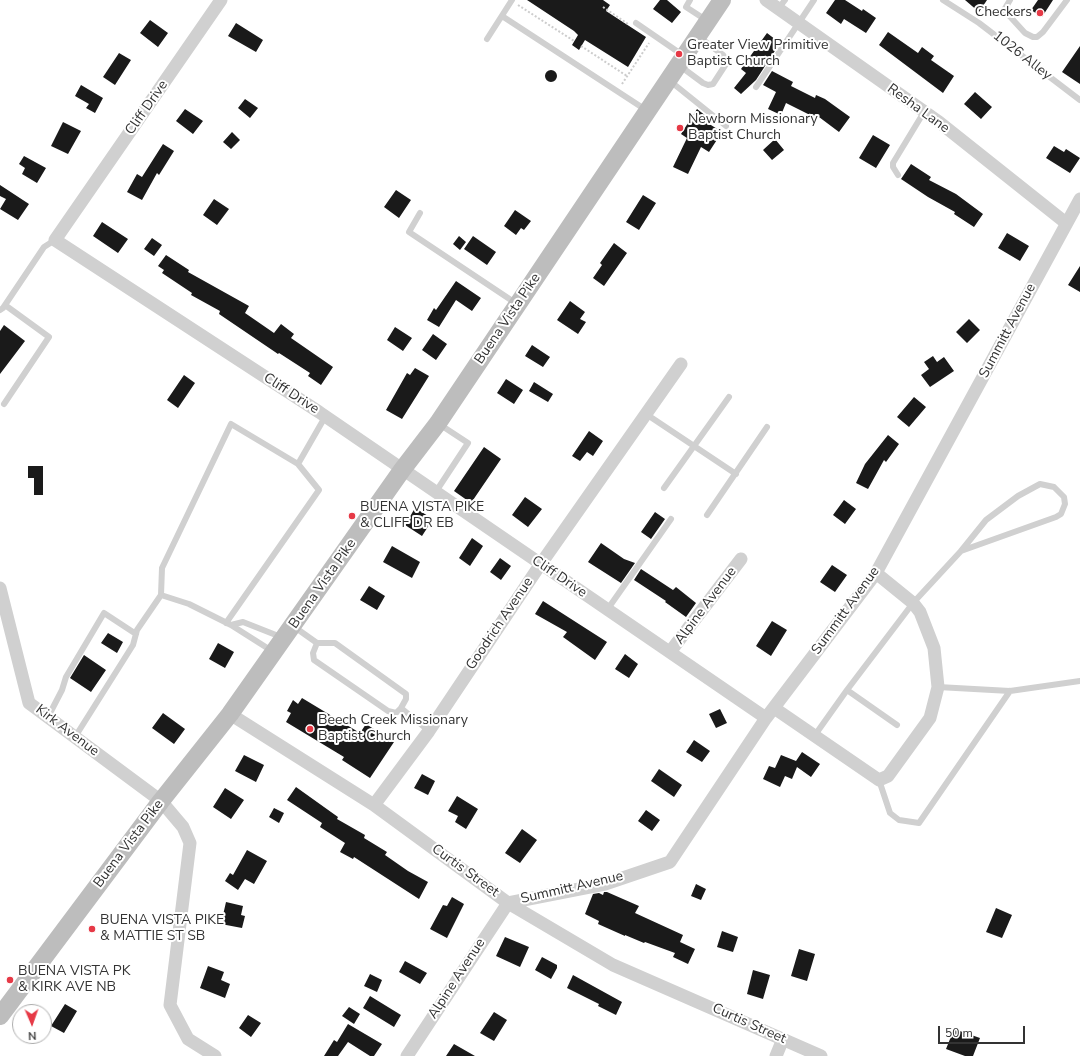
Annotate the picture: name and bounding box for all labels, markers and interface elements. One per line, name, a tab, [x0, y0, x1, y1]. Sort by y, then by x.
place label: Checkers	[975, 5, 1032, 21]
marker: Checkers	[1035, 8, 1045, 18]
street label: 1026 Alley	[989, 28, 1055, 84]
place label: Greater View Primitive Baptist Church	[687, 38, 828, 70]
marker: Greater View Primitive Baptist Church	[674, 49, 684, 59]
street label: Cliff Drive	[122, 77, 172, 139]
street label: Resha Lane	[884, 81, 952, 137]
place label: Newborn Missionary Baptist Church	[688, 112, 818, 144]
marker: Newborn Missionary Baptist Church	[675, 123, 685, 133]
street label: Buena Vista Pike	[472, 271, 544, 367]
street label: Summitt Avenue	[976, 281, 1040, 381]
street label: Cliff Drive	[260, 370, 322, 418]
place label: BUENA VISTA PIKE & CLIFF DR EB	[360, 500, 484, 532]
marker: BUENA VISTA PIKE & CLIFF DR EB	[347, 511, 357, 521]
street label: Buena Vista Pike	[286, 536, 360, 632]
street label: Cliff Drive	[528, 553, 590, 601]
street label: Alpine Avenue	[671, 564, 741, 648]
street label: Summitt Avenue	[808, 564, 884, 658]
street label: Goodrich Avenue	[463, 575, 537, 673]
street label: Kirk Avenue	[32, 702, 102, 760]
place label: Beech Creek Missionary Baptist Church	[318, 713, 468, 746]
marker: Beech Creek Missionary Baptist Church	[305, 724, 315, 734]
street label: Buena Vista Pike	[91, 797, 167, 891]
street label: Curtis Street	[428, 841, 502, 901]
street label: Summitt Avenue	[519, 868, 625, 908]
place label: BUENA VISTA PIKE & MATTIE ST SB	[100, 913, 224, 946]
marker: BUENA VISTA PIKE & MATTIE ST SB	[87, 924, 97, 934]
street label: Alpine Avenue	[425, 936, 489, 1022]
place label: BUENA VISTA PK & KIRK AVE NB	[18, 964, 130, 996]
marker: BUENA VISTA PK & KIRK AVE NB	[5, 975, 15, 985]
street label: Curtis Street	[709, 1000, 789, 1048]
north arrow	[12, 1004, 52, 1044]
scale bar	[940, 1018, 1027, 1044]
text: 50 m	[945, 1025, 973, 1041]
text: N	[28, 1028, 37, 1043]

